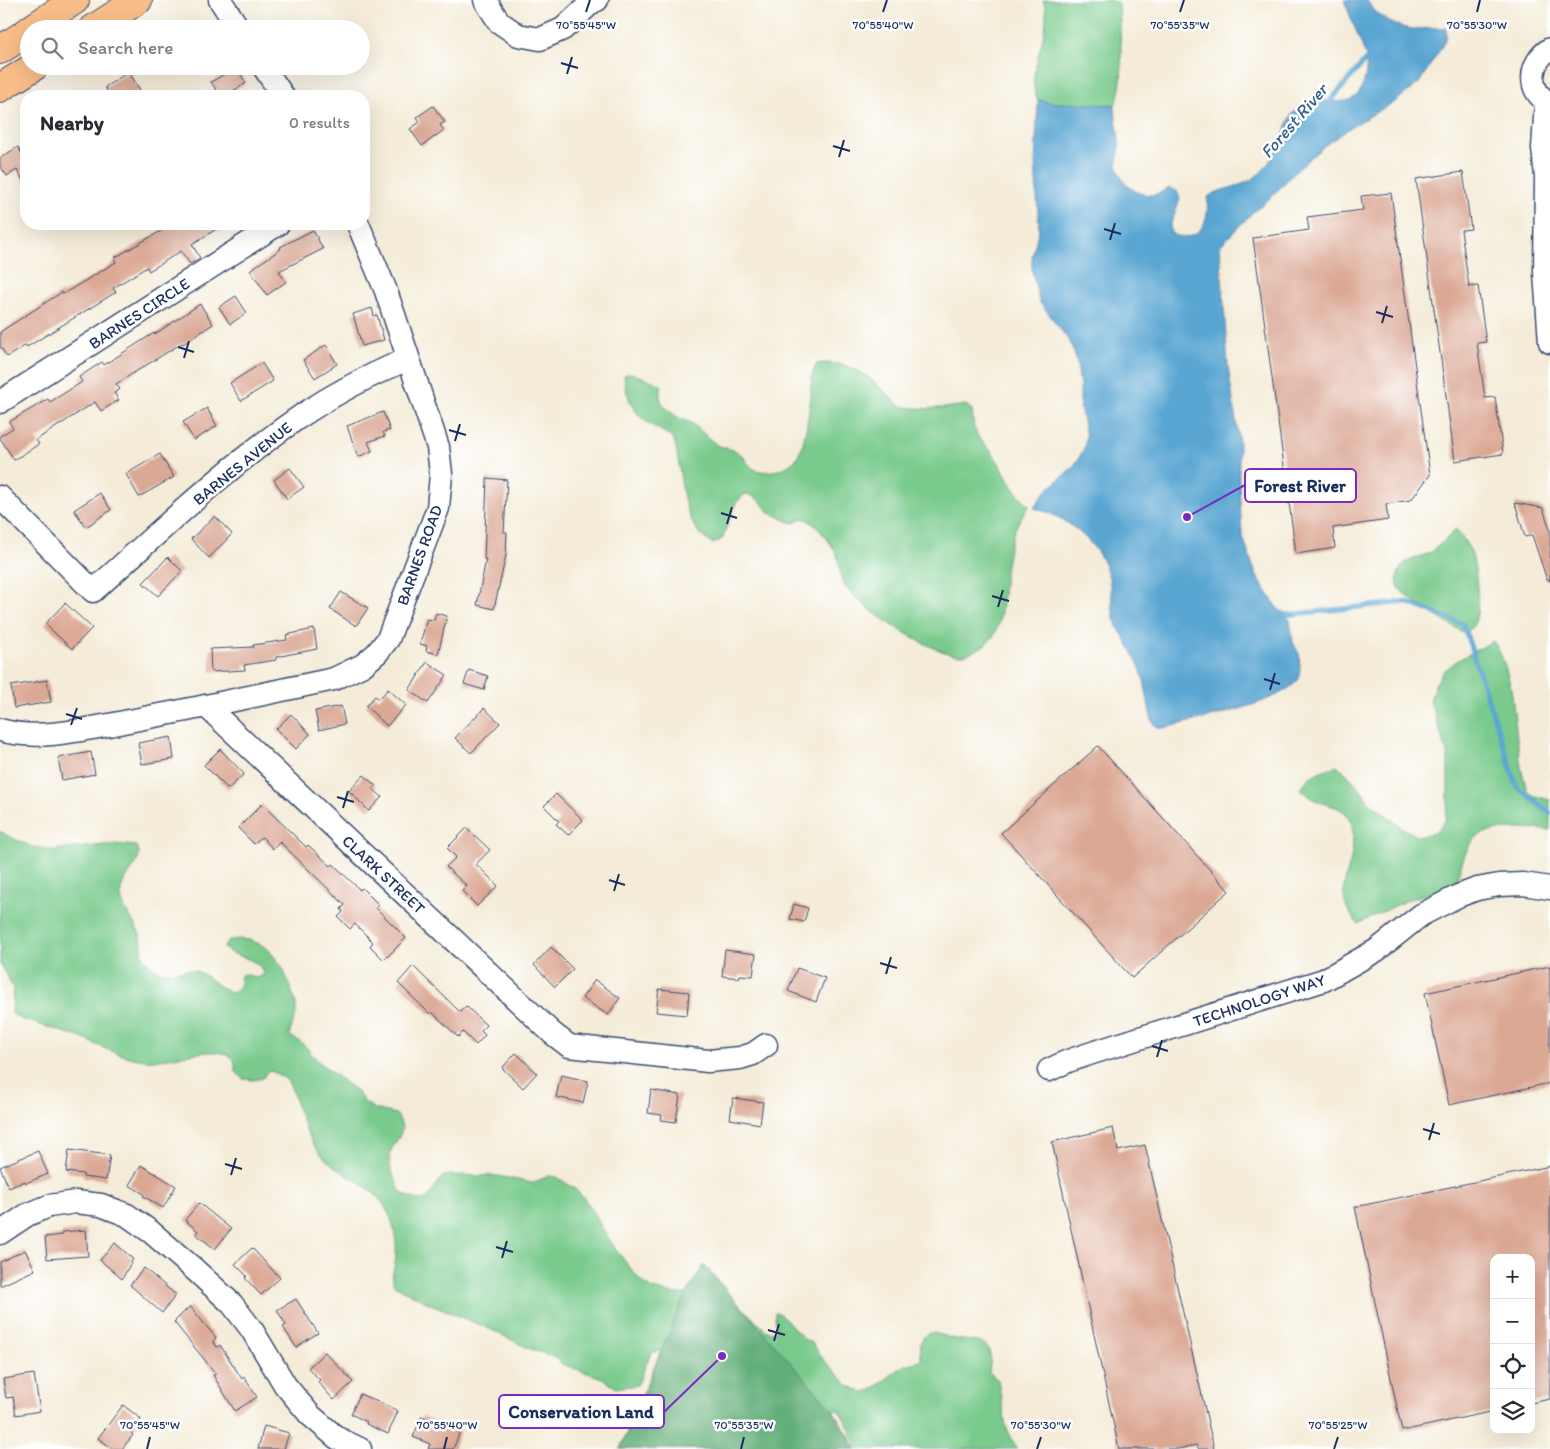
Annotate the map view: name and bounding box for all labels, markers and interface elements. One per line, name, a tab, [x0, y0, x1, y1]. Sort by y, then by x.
text: 70°55'45"W	[556, 18, 616, 32]
text: 70°55'40"W	[853, 18, 913, 32]
text: 70°55'35"W	[1150, 18, 1210, 32]
text: 70°55'30"W	[1447, 18, 1507, 32]
search box	[20, 20, 370, 75]
icon: search	[38, 34, 66, 62]
text: Search here	[78, 36, 173, 59]
water label: Forest River	[1256, 78, 1334, 163]
text: Nearby	[40, 110, 104, 135]
text: 0 results	[289, 113, 350, 132]
street label: BARNES CIRCLE	[85, 274, 193, 353]
street label: BARNES AVENUE	[189, 418, 296, 509]
callout: Forest River	[1245, 469, 1356, 502]
text: Forest River	[1254, 475, 1347, 497]
street label: BARNES ROAD	[393, 503, 446, 608]
street label: CLARK STREET	[338, 831, 429, 918]
street label: TECHNOLOGY WAY	[1191, 970, 1328, 1031]
map controls	[1490, 1254, 1535, 1434]
button: +	[1490, 1254, 1535, 1299]
button: −	[1490, 1299, 1535, 1344]
button: locate	[1490, 1344, 1535, 1389]
button: layers	[1490, 1389, 1535, 1434]
callout: Conservation Land	[499, 1395, 664, 1428]
text: Conservation Land	[508, 1401, 654, 1423]
text: 70°55'45"W	[120, 1418, 180, 1432]
text: 70°55'40"W	[417, 1418, 477, 1432]
text: 70°55'35"W	[714, 1418, 774, 1432]
text: 70°55'30"W	[1011, 1418, 1071, 1432]
text: 70°55'25"W	[1309, 1418, 1367, 1432]

